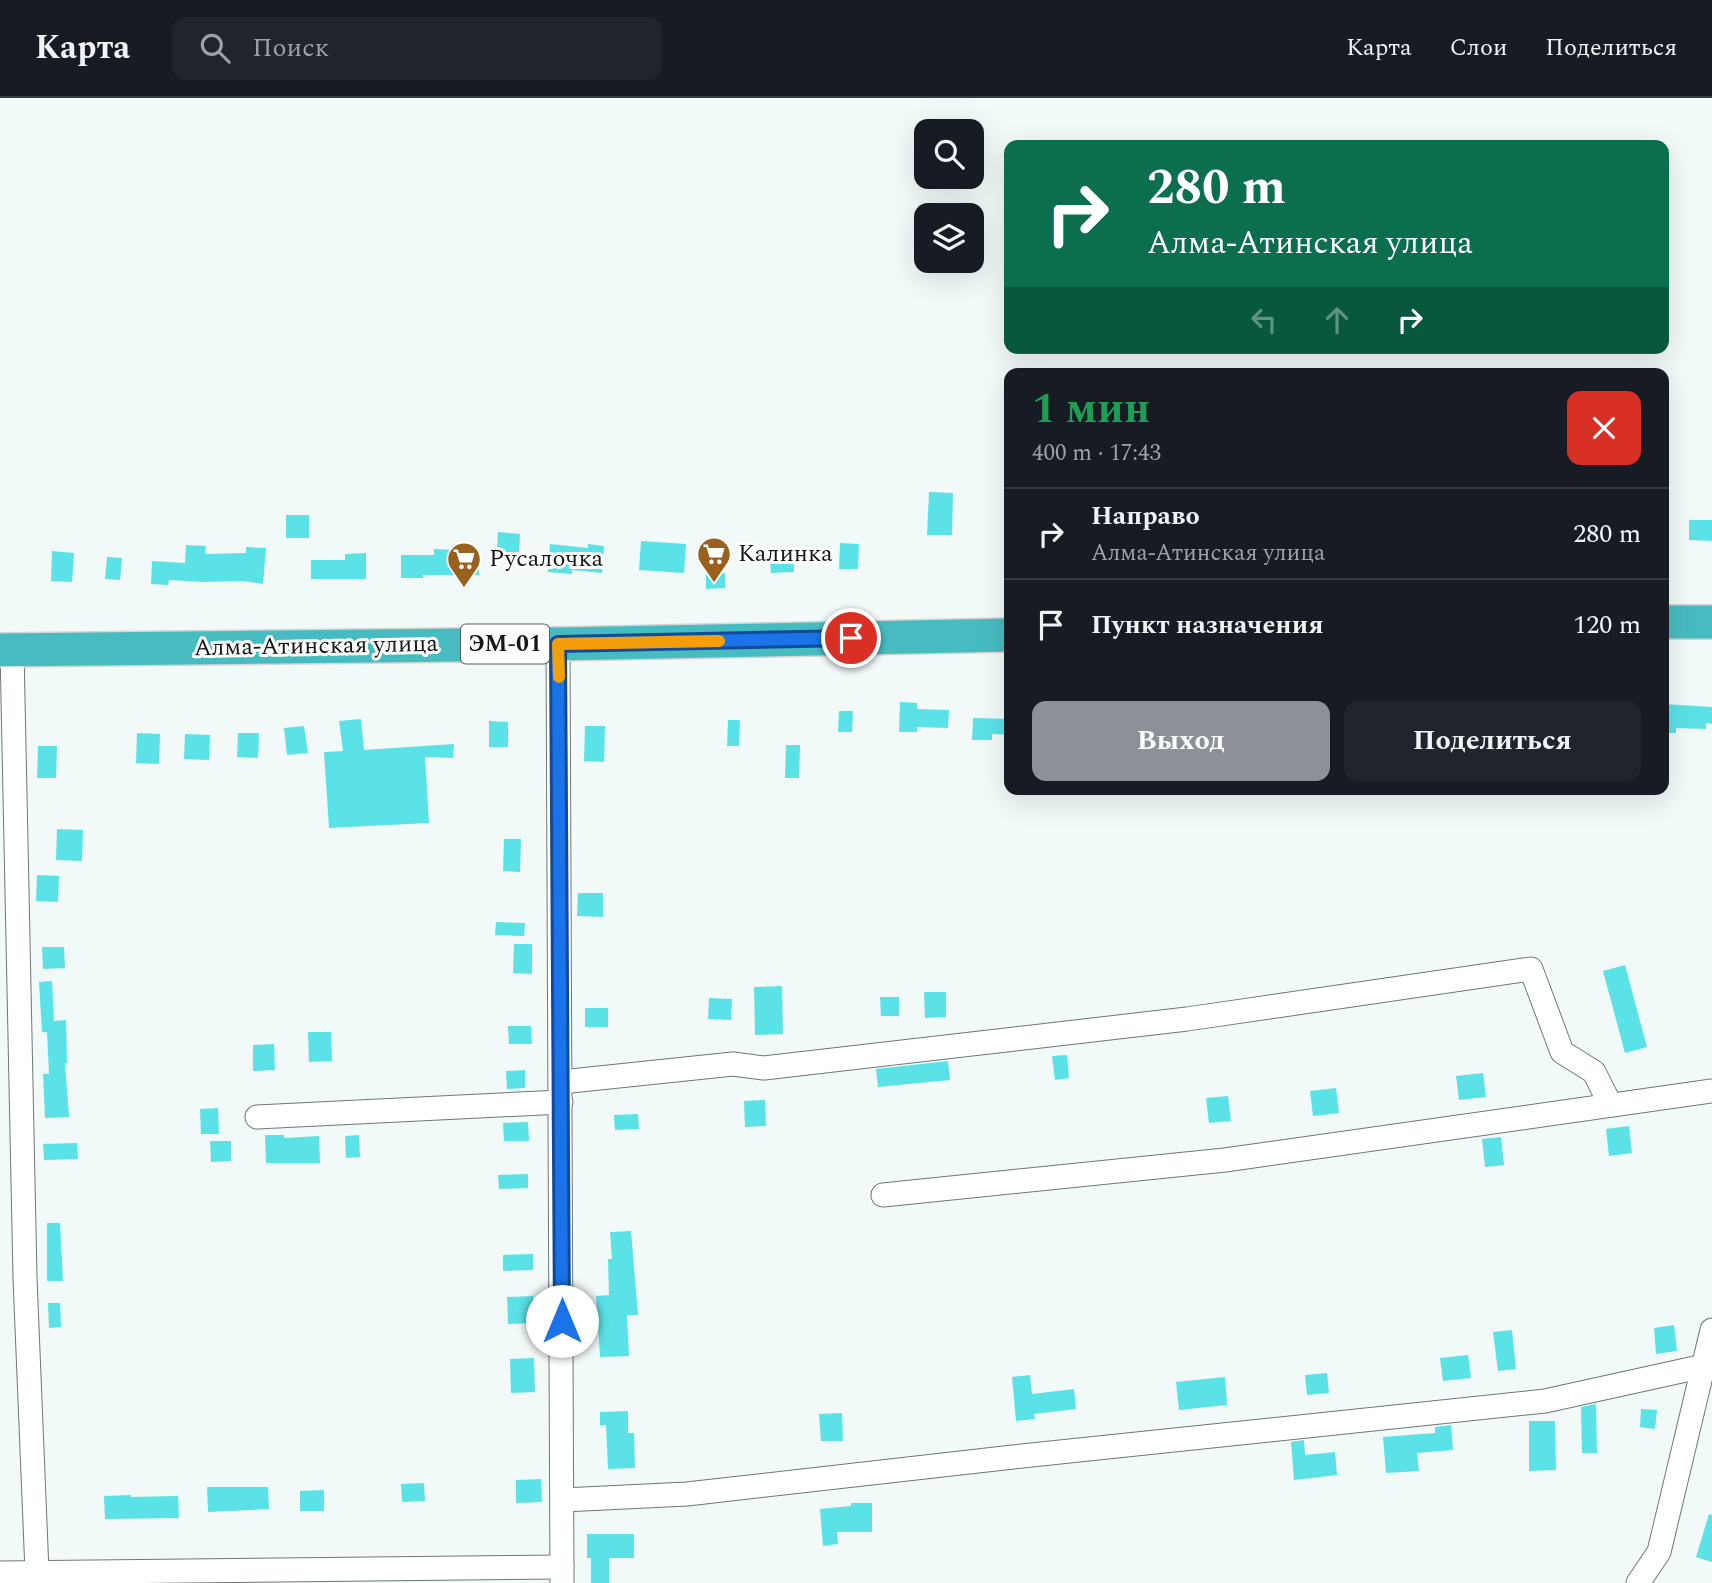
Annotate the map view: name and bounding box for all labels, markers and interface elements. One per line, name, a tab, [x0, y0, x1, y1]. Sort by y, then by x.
search box	[172, 17, 662, 80]
text: Карта	[35, 23, 130, 73]
text: Поиск	[252, 28, 329, 68]
icon: search	[196, 29, 234, 67]
text: Карта	[1346, 30, 1412, 66]
text: Слои	[1450, 30, 1507, 66]
text: Поделиться	[1545, 30, 1677, 66]
map controls	[914, 119, 984, 273]
button: search	[914, 119, 984, 189]
text: 280 m	[1147, 151, 1286, 226]
icon: right	[1032, 168, 1123, 259]
button: layers	[914, 203, 984, 273]
text: Алма-Атинская улица	[1147, 219, 1473, 268]
icon: left	[1245, 301, 1283, 339]
icon: ahead	[1318, 301, 1356, 339]
icon: right	[1391, 301, 1429, 339]
text: 1 мин	[1032, 378, 1150, 441]
button: close	[1567, 391, 1641, 465]
text: 400 m · 17:43	[1032, 436, 1161, 471]
text: Направо	[1091, 496, 1200, 536]
text: 280 m	[1573, 514, 1641, 554]
icon: right	[1032, 515, 1070, 553]
supermarket icon: Калинка	[695, 535, 733, 584]
place label: Калинка	[738, 536, 833, 572]
text: Алма-Атинская улица	[1091, 536, 1325, 571]
supermarket icon: Русалочка	[445, 540, 483, 589]
place label: Русалочка	[489, 541, 603, 577]
text: Пункт назначения	[1091, 605, 1324, 645]
text: 120 m	[1573, 605, 1641, 645]
icon: arrive	[1032, 606, 1070, 644]
pin	[821, 608, 881, 668]
icon: arrive	[832, 619, 870, 657]
road number: ЭМ-01	[461, 624, 549, 664]
street label: Алма-Атинская улица	[194, 626, 439, 666]
button: Выход	[1032, 701, 1330, 781]
button: Поделиться	[1344, 701, 1641, 781]
position arrow	[525, 1284, 599, 1358]

